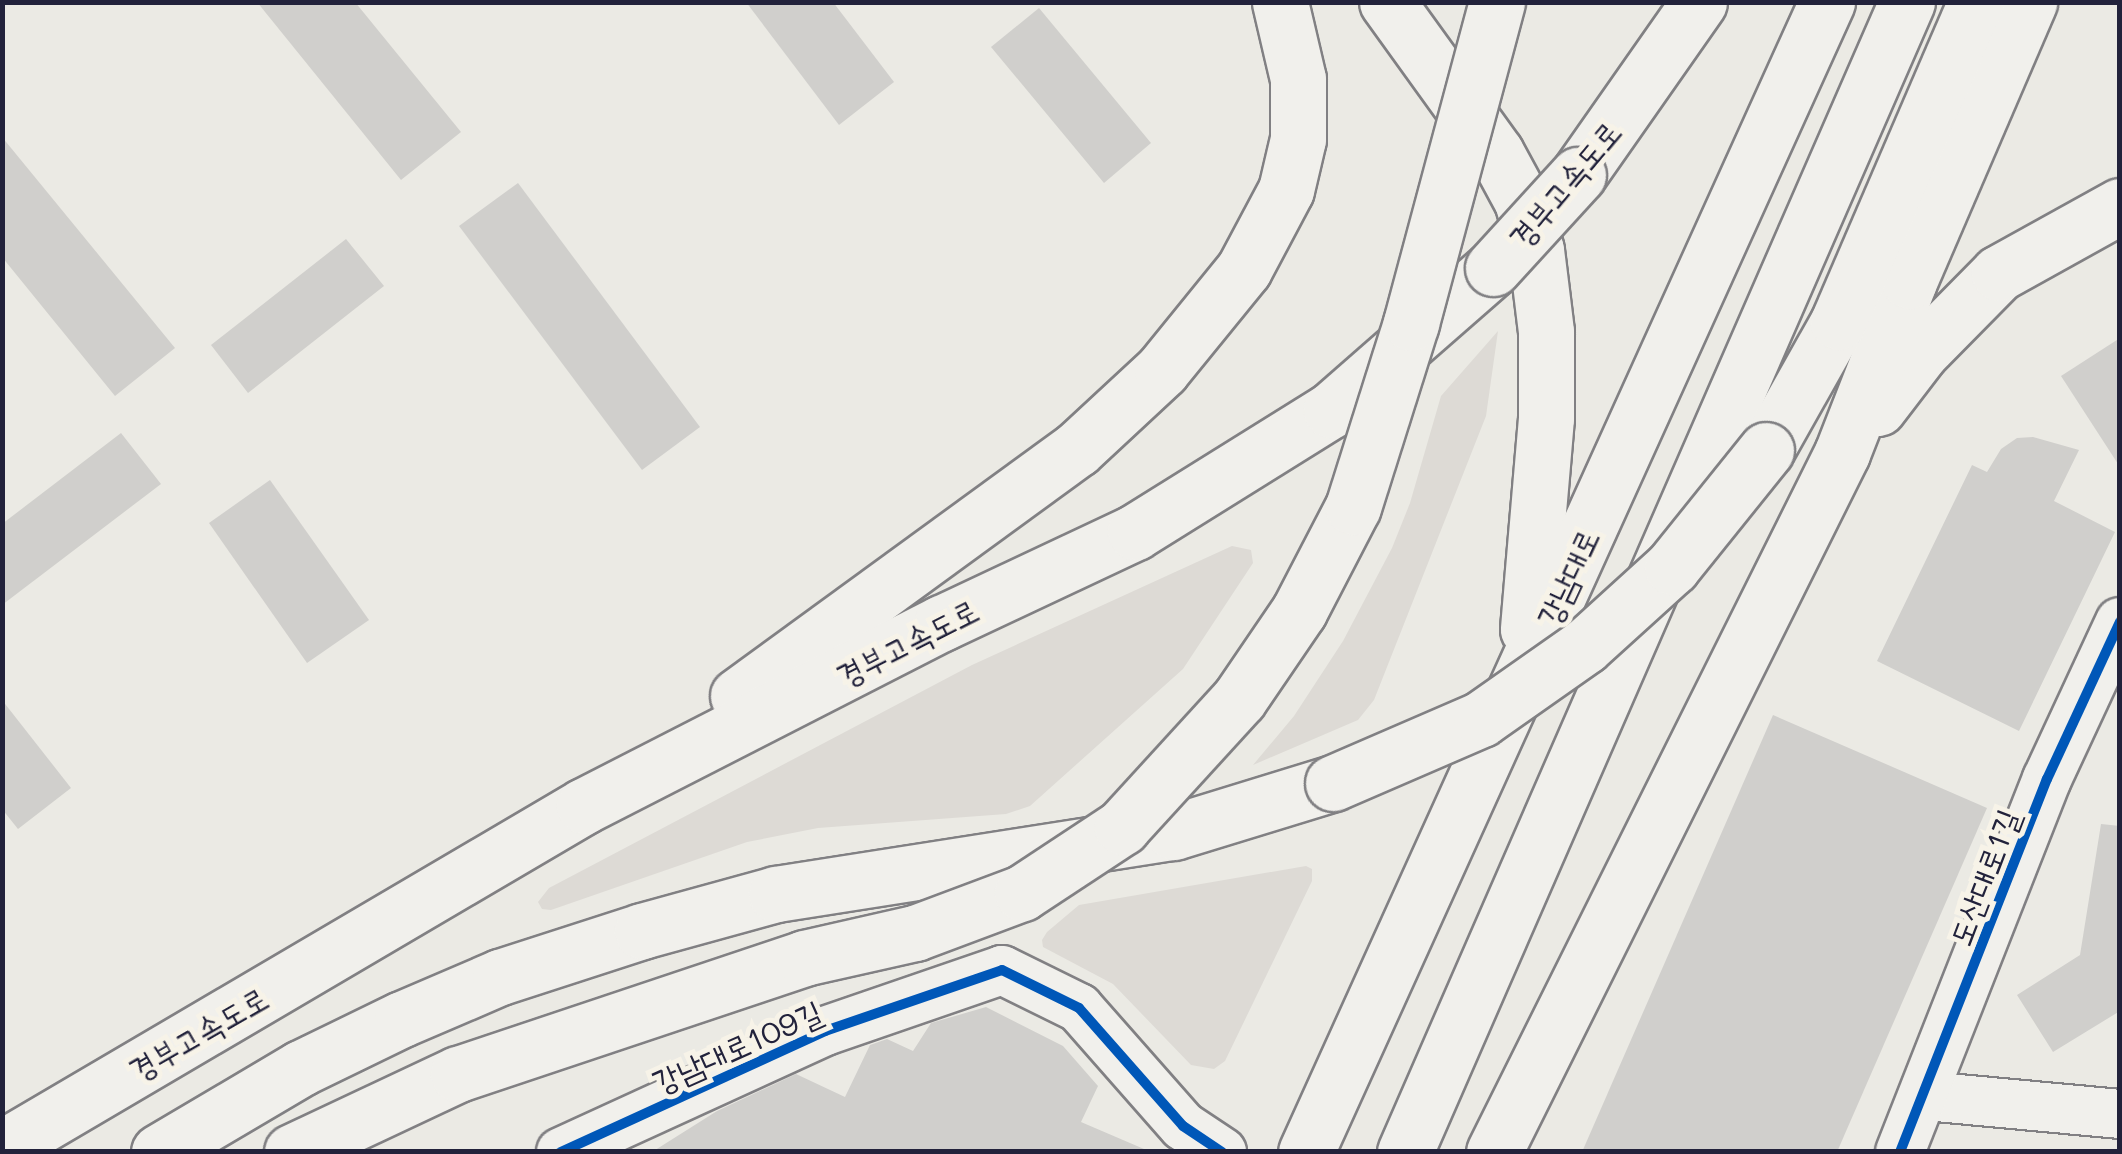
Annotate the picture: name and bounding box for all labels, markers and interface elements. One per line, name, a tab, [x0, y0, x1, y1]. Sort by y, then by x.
street label: 경부고속도로	[1500, 112, 1628, 256]
street label: 강남대로	[1528, 522, 1606, 632]
street label: 경부고속도로	[829, 590, 985, 694]
street label: 도산대로1길	[1939, 803, 2027, 951]
street label: 경부고속도로	[121, 978, 275, 1088]
street label: 강남대로109길	[646, 992, 828, 1100]

